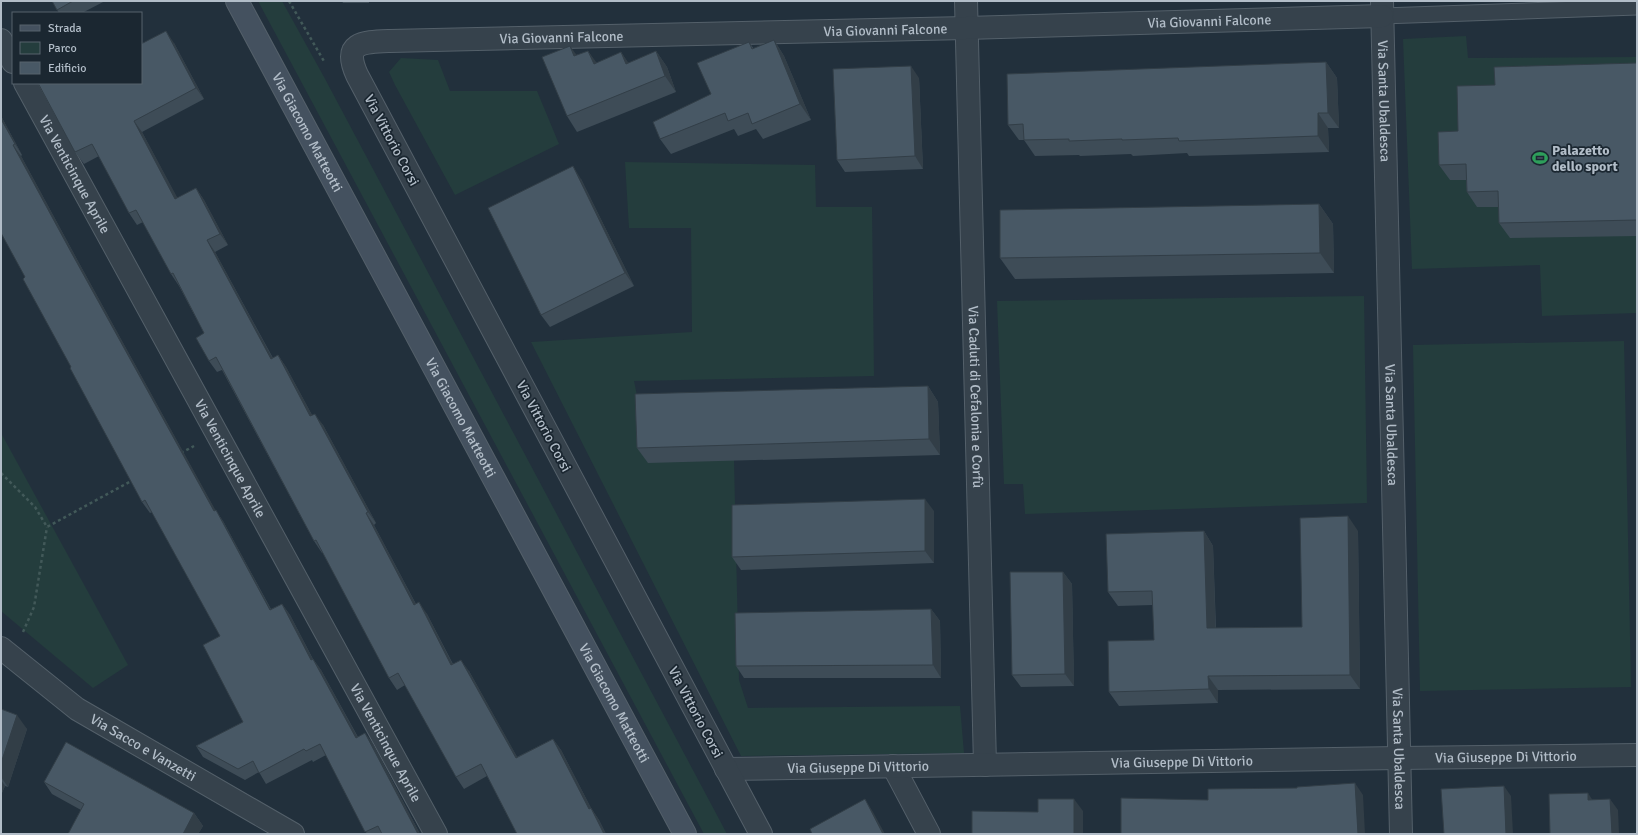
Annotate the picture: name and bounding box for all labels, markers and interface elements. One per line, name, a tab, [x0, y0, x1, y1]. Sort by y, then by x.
street label: Via Giovanni Falcone	[1147, 11, 1272, 32]
legend	[12, 12, 142, 84]
street label: Via Giovanni Falcone	[823, 20, 948, 40]
text: Strada	[48, 21, 82, 36]
street label: Via Giovanni Falcone	[499, 28, 624, 48]
street label: Via Santa Ubaldesca	[1374, 40, 1394, 162]
text: Parco	[48, 41, 77, 56]
text: Edificio	[48, 61, 86, 76]
street label: Via Giacomo Matteotti	[268, 70, 346, 195]
street label: Via Vittorio Corsi	[360, 92, 423, 189]
street label: Via Venticinque Aprile	[35, 112, 114, 237]
place label: Palazetto dello sport	[1552, 142, 1618, 175]
sports icon: Palazetto dello sport	[1531, 149, 1549, 167]
street label: Via Caduti di Cefalonia e Corfù	[965, 305, 986, 488]
street label: Via Giacomo Matteotti	[422, 355, 500, 480]
street label: Via Santa Ubaldesca	[1381, 364, 1401, 486]
street label: Via Vittorio Corsi	[512, 378, 575, 475]
street label: Via Venticinque Aprile	[191, 397, 269, 521]
street label: Via Giacomo Matteotti	[575, 641, 653, 766]
street label: Via Vittorio Corsi	[664, 664, 727, 761]
street label: Via Venticinque Aprile	[346, 681, 425, 805]
street label: Via Santa Ubaldesca	[1389, 688, 1408, 810]
street label: Via Sacco e Vanzetti	[87, 710, 199, 785]
street label: Via Giuseppe Di Vittorio	[1435, 748, 1577, 767]
street label: Via Giuseppe Di Vittorio	[1111, 752, 1253, 772]
street label: Via Giuseppe Di Vittorio	[787, 758, 929, 777]

